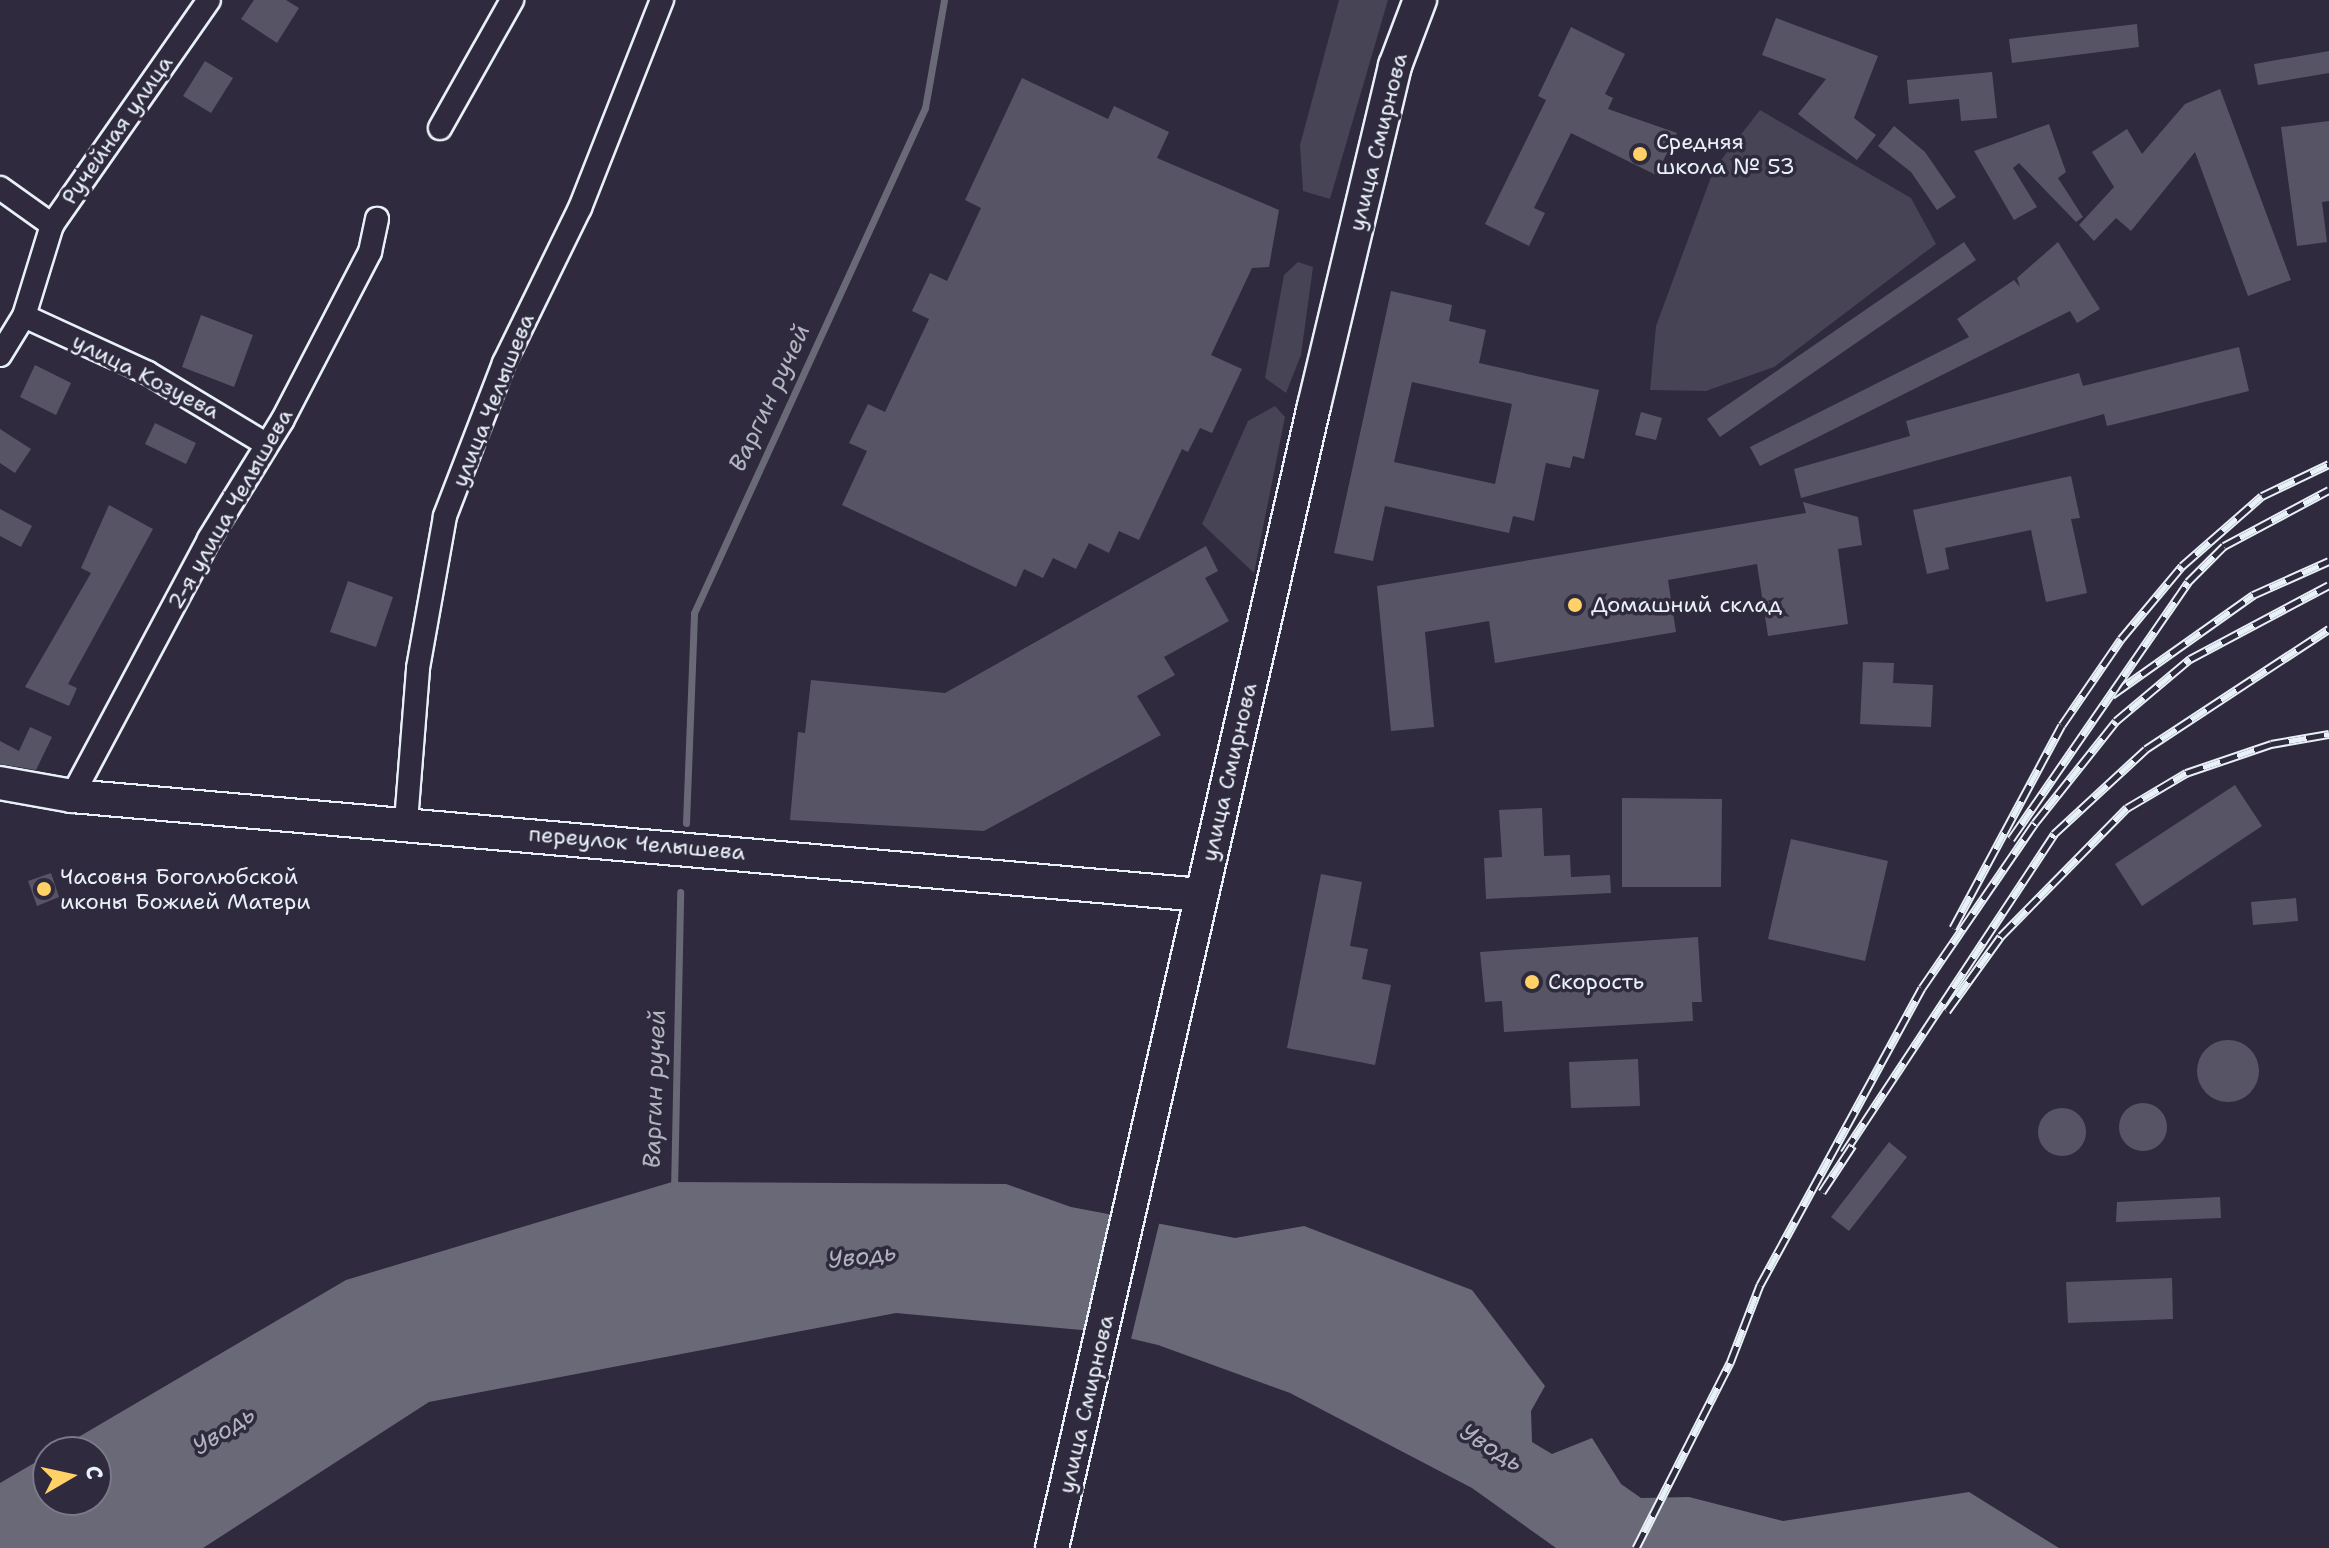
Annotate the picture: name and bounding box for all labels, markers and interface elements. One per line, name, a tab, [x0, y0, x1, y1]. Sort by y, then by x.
street label: Ручейная улица	[56, 50, 178, 210]
street label: улица Смирнова	[1343, 50, 1413, 234]
place label: Средняя школа № 53	[1656, 128, 1795, 180]
marker: Средняя школа № 53	[1631, 145, 1649, 163]
street label: улица Челышева	[446, 310, 540, 490]
water label: Варгин ручей	[723, 320, 817, 476]
street label: улица Козуева	[68, 328, 224, 424]
street label: 2-я улица Челышева	[162, 404, 298, 614]
place label: Домашний склад	[1591, 592, 1782, 618]
marker: Домашний склад	[1566, 596, 1584, 614]
street label: улица Смирнова	[1196, 680, 1262, 864]
street label: переулок Челышева	[528, 820, 746, 866]
place label: Часовня Боголюбской иконы Божией Матери	[60, 863, 311, 914]
marker: Часовня Боголюбской иконы Божией Матери	[35, 880, 53, 898]
place label: Скорость	[1548, 969, 1644, 995]
marker: Скорость	[1523, 973, 1541, 991]
water label: Варгин ручей	[638, 1009, 672, 1169]
water label: Уводь	[826, 1239, 898, 1275]
street label: улица Смирнова	[1053, 1312, 1119, 1496]
water label: Уводь	[187, 1400, 261, 1462]
water label: Уводь	[1454, 1418, 1528, 1478]
north arrow	[32, 1436, 112, 1516]
text: С	[79, 1464, 110, 1481]

